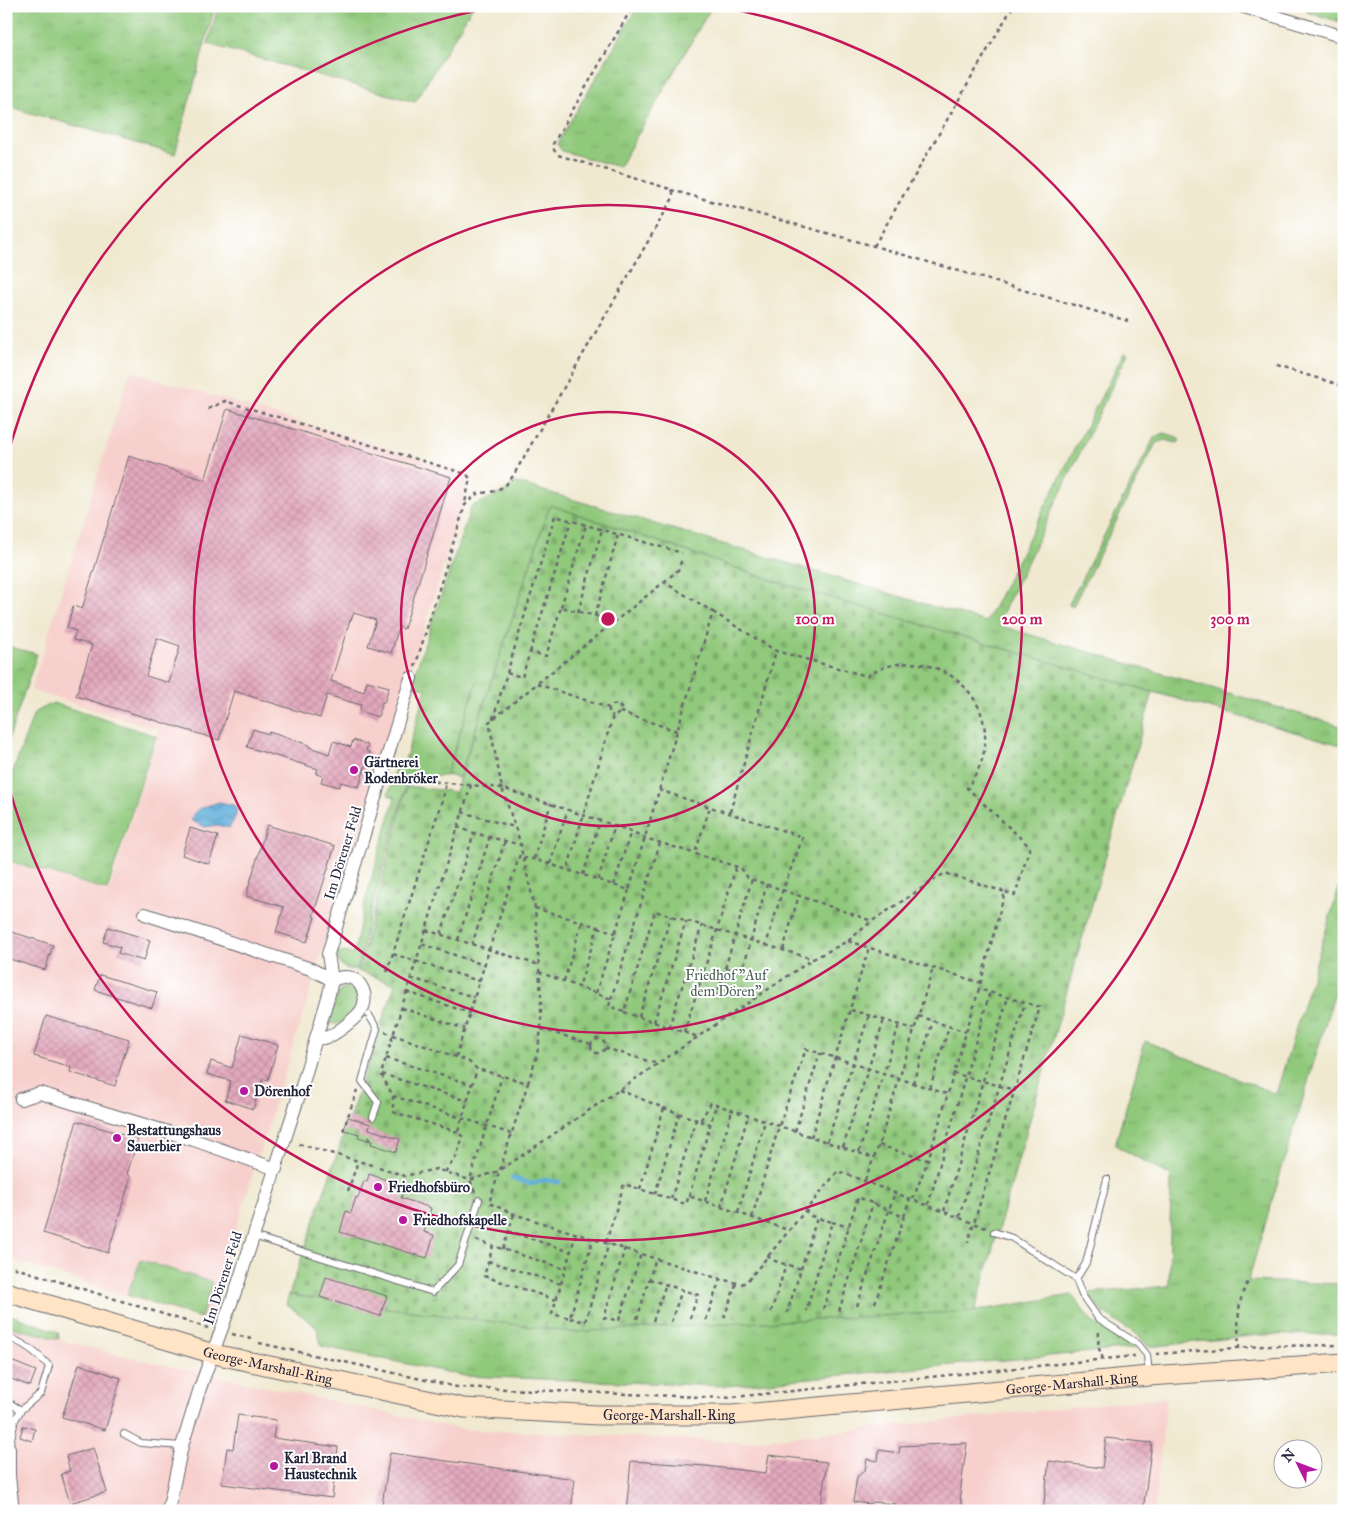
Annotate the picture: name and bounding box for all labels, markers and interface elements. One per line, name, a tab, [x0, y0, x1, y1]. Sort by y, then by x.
centre of rings	[599, 610, 617, 628]
text: 100 m	[795, 610, 835, 628]
text: 200 m	[1002, 610, 1043, 628]
text: 300 m	[1210, 610, 1250, 629]
place label: Gärtnerei Rodenbröker	[364, 754, 438, 787]
marker: Gärtnerei Rodenbröker	[348, 764, 360, 776]
street label: Im Dörener Feld	[321, 804, 365, 902]
park label: Friedhof "Auf dem Dören"	[685, 967, 769, 1000]
place label: Dörenhof	[254, 1083, 313, 1100]
marker: Dörenhof	[238, 1085, 250, 1097]
place label: Bestattungshaus Sauerbier	[127, 1122, 221, 1155]
marker: Bestattungshaus Sauerbier	[111, 1132, 123, 1144]
place label: Friedhofsbüro	[388, 1179, 470, 1196]
marker: Friedhofsbüro	[372, 1181, 384, 1193]
place label: Friedhofskapelle	[413, 1212, 507, 1230]
marker: Friedhofskapelle	[397, 1214, 409, 1226]
street label: Im Dörener Feld	[200, 1229, 246, 1327]
street label: George-Marshall-Ring	[201, 1343, 335, 1388]
street label: George-Marshall-Ring	[1005, 1369, 1139, 1398]
street label: George-Marshall-Ring	[603, 1407, 736, 1424]
north arrow	[1272, 1440, 1322, 1490]
text: N	[1278, 1445, 1299, 1466]
place label: Karl Brand Haustechnik	[284, 1450, 357, 1483]
marker: Karl Brand Haustechnik	[268, 1460, 280, 1472]

